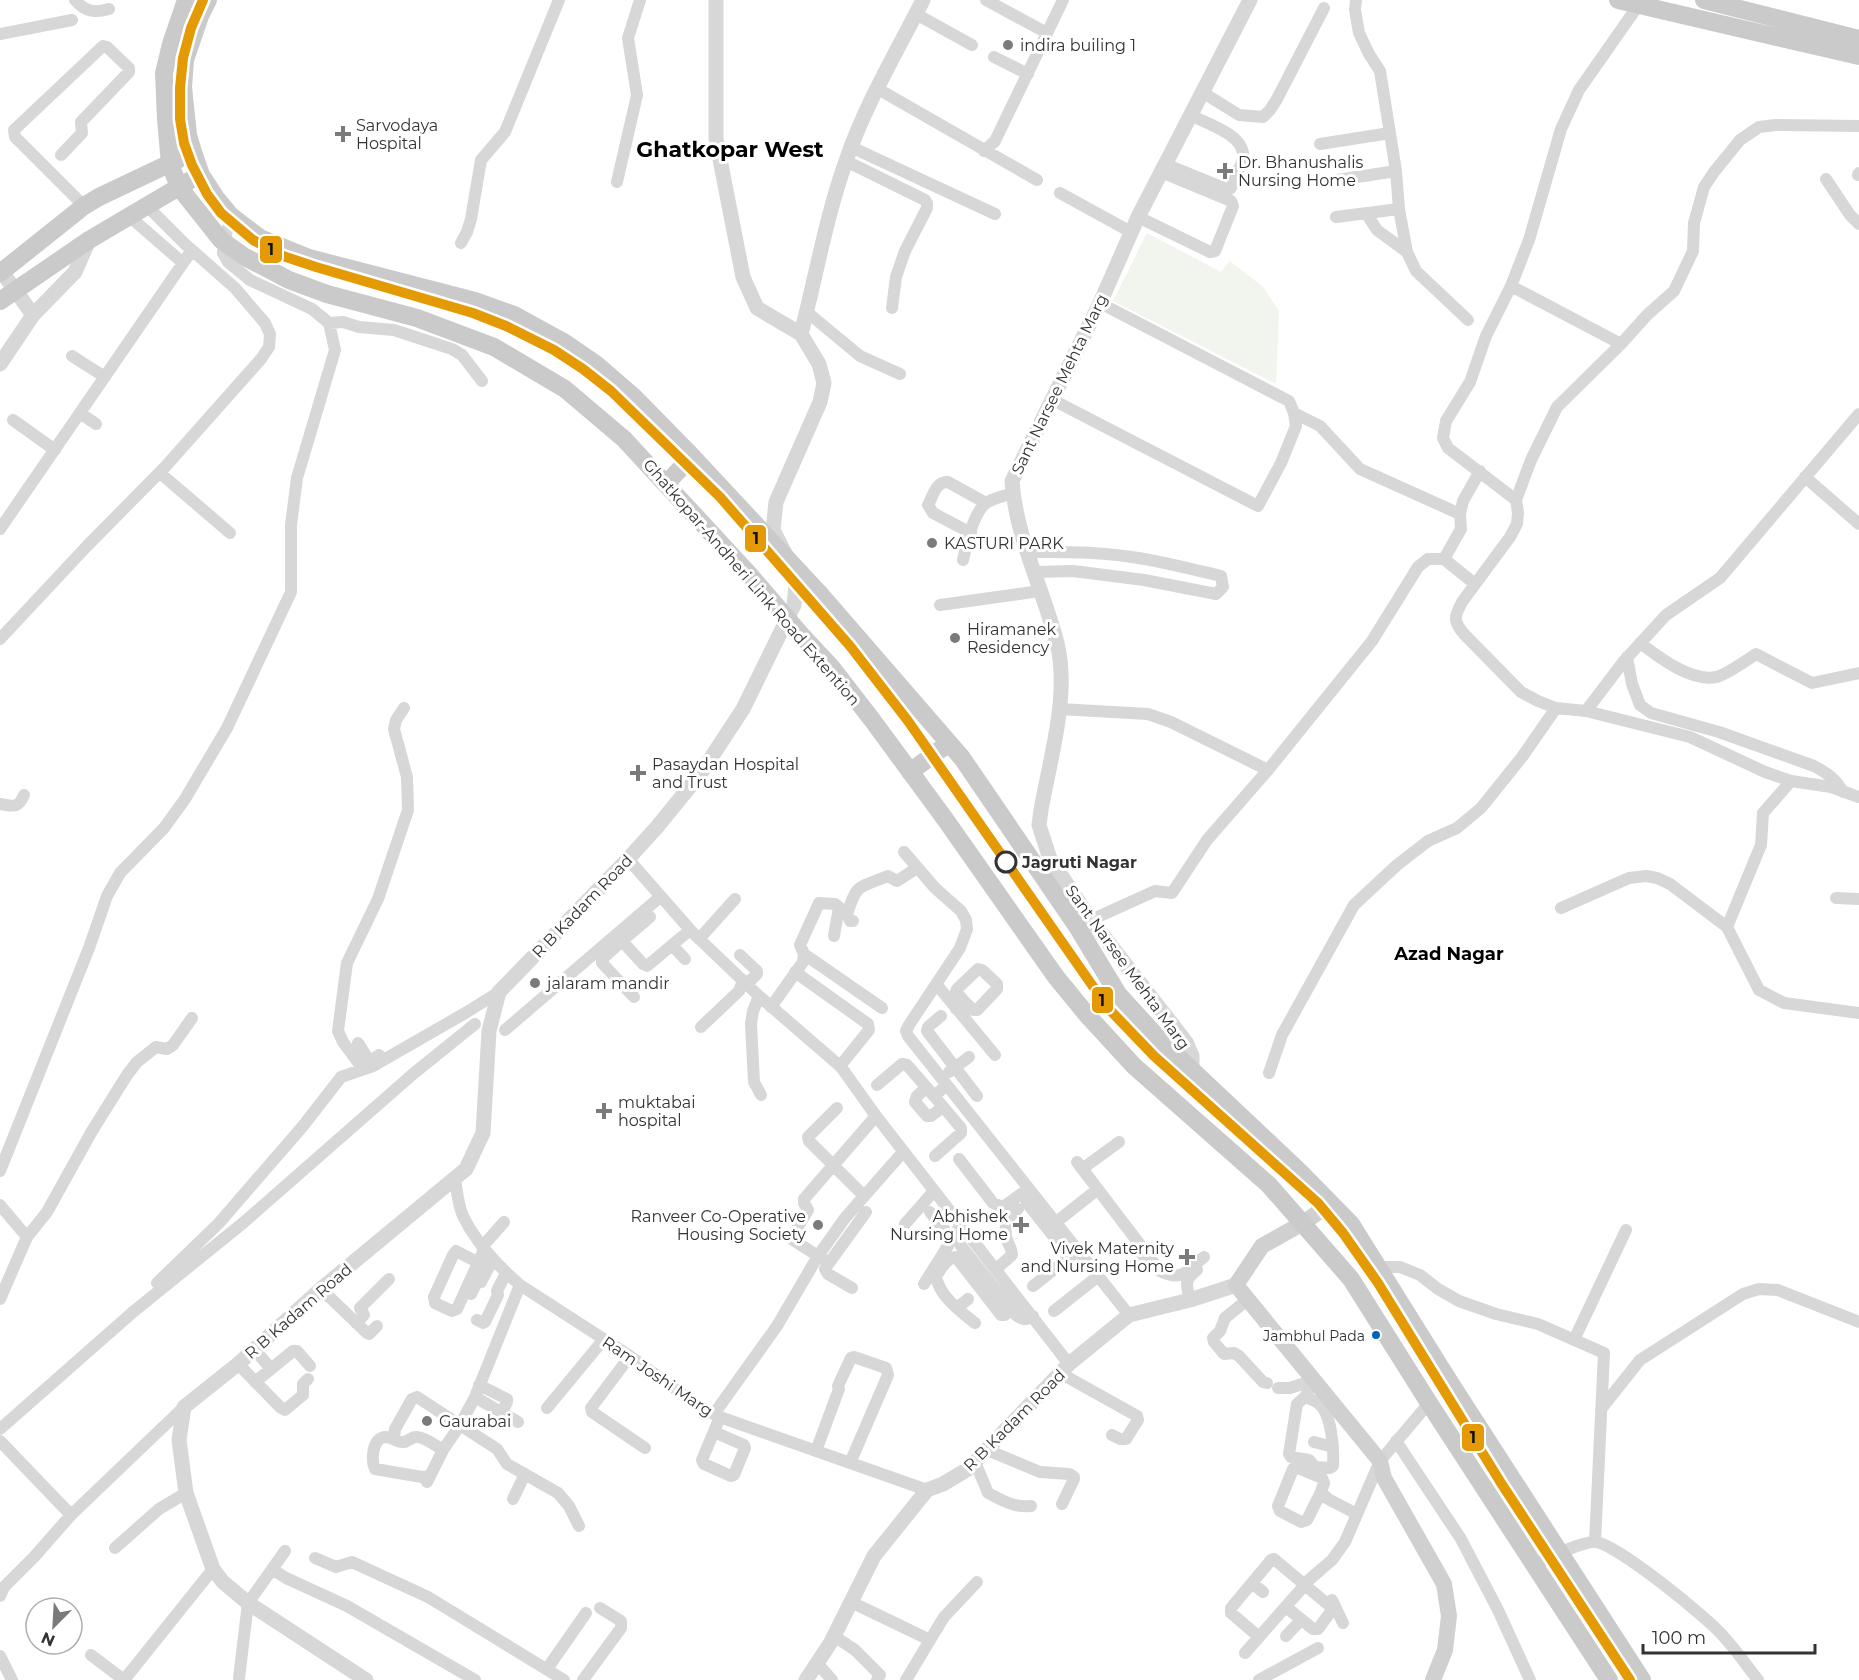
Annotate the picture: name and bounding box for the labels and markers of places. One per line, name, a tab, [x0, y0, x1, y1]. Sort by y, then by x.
place label: indira builing 1	[1020, 36, 1136, 55]
marker: indira builing 1	[1001, 38, 1015, 52]
place label: Sarvodaya Hospital	[356, 116, 438, 153]
marker: Sarvodaya Hospital	[334, 125, 352, 143]
place label: Dr. Bhanushalis Nursing Home	[1238, 153, 1364, 190]
marker: Dr. Bhanushalis Nursing Home	[1216, 162, 1234, 180]
place label: KASTURI PARK	[944, 534, 1064, 553]
marker: KASTURI PARK	[925, 536, 939, 550]
place label: Hiramanek Residency	[967, 620, 1056, 657]
marker: Hiramanek Residency	[948, 631, 962, 645]
place label: Pasaydan Hospital and Trust	[652, 755, 799, 792]
marker: Pasaydan Hospital and Trust	[629, 764, 647, 782]
marker: Jagruti Nagar	[995, 851, 1017, 873]
place label: Jagruti Nagar	[1021, 853, 1137, 872]
place label: jalaram mandir	[545, 974, 670, 993]
marker: jalaram mandir	[528, 976, 542, 990]
place label: muktabai hospital	[618, 1093, 695, 1130]
marker: muktabai hospital	[595, 1102, 613, 1120]
place label: Ranveer Co-Operative Housing Society	[631, 1207, 806, 1244]
place label: Abhishek Nursing Home	[890, 1207, 1008, 1244]
marker: Abhishek Nursing Home	[1012, 1216, 1030, 1234]
marker: Ranveer Co-Operative Housing Society	[811, 1218, 825, 1232]
place label: Vivek Maternity and Nursing Home	[1021, 1239, 1174, 1276]
marker: Vivek Maternity and Nursing Home	[1178, 1248, 1196, 1266]
place label: Jambhul Pada	[1262, 1327, 1365, 1345]
marker: Jambhul Pada	[1370, 1329, 1382, 1341]
place label: Gaurabai	[439, 1412, 511, 1431]
marker: Gaurabai	[420, 1414, 434, 1428]

